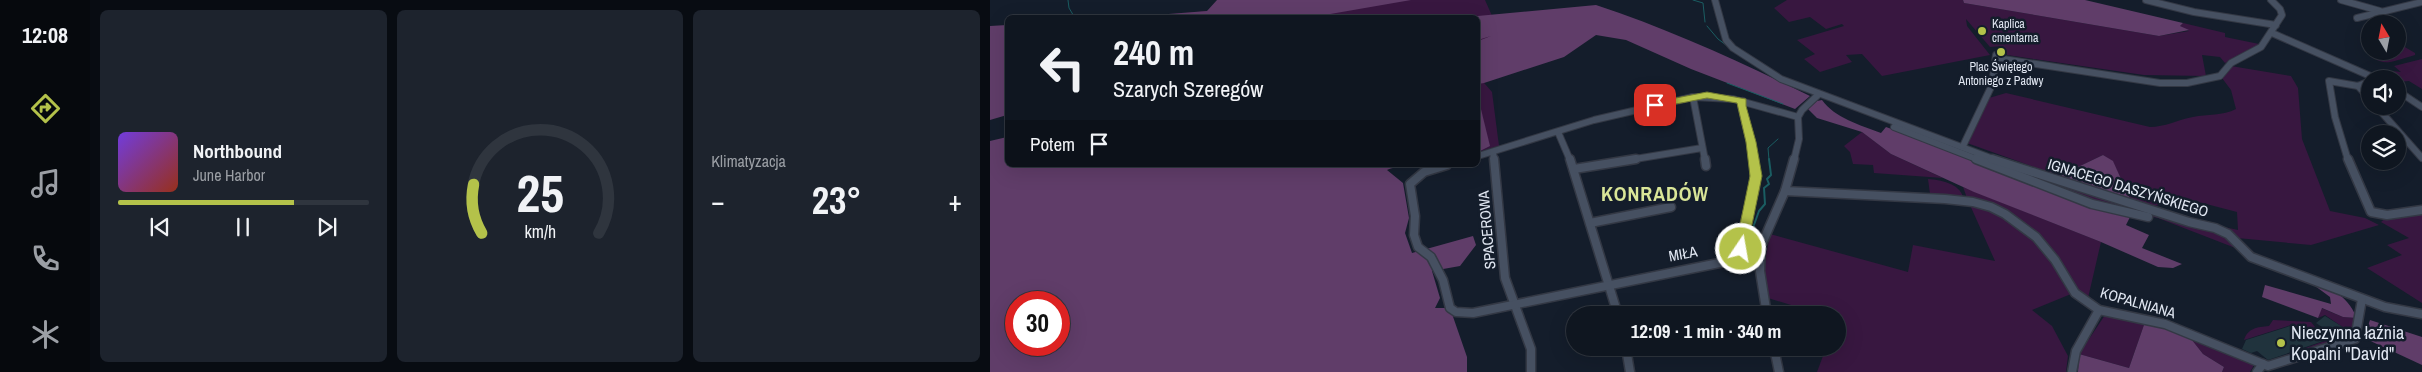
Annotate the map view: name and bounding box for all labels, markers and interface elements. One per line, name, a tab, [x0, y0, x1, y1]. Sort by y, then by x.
north arrow	[2361, 15, 2406, 60]
map controls	[2361, 15, 2406, 170]
place label: Kaplica cmentarna	[1992, 16, 2039, 46]
text: 12:08	[22, 20, 68, 50]
marker: Kaplica cmentarna	[1976, 25, 1988, 37]
text: 240 m	[1113, 29, 1194, 76]
icon: left	[1030, 35, 1095, 100]
marker: Plac Świętego Antoniego z Padwy	[1995, 46, 2007, 58]
place label: Plac Świętego Antoniego z Padwy	[1958, 59, 2043, 89]
button: sound	[2361, 70, 2406, 115]
text: Szarych Szeregów	[1113, 74, 1263, 104]
pin	[1634, 84, 1676, 126]
icon: directions	[28, 91, 63, 126]
icon: arrive	[1641, 91, 1669, 119]
button: layers	[2361, 125, 2406, 170]
icon: arrive	[1085, 130, 1113, 158]
text: Potem	[1030, 131, 1075, 157]
text: Northbound	[193, 138, 282, 164]
text: Klimatyzacja	[711, 150, 786, 172]
street label: IGNACEGO DASZYŃSKIEGO	[2045, 153, 2211, 222]
text: 25	[516, 158, 564, 228]
text: June Harbor	[193, 164, 265, 186]
icon: music	[28, 166, 63, 201]
text: 23°	[812, 175, 862, 226]
district label: KONRADÓW	[1601, 180, 1709, 207]
text: −	[711, 182, 725, 220]
text: +	[949, 182, 962, 220]
street label: SPACEROWA	[1473, 189, 1500, 270]
icon: previous	[146, 213, 174, 241]
icon: pause	[229, 213, 257, 241]
icon: next	[313, 213, 341, 241]
text: km/h	[524, 220, 556, 244]
position arrow	[1714, 222, 1766, 274]
icon: phone	[28, 241, 63, 276]
street label: MIŁA	[1667, 241, 1700, 266]
street label: KOPALNIANA	[2098, 282, 2179, 324]
speed limit sign: 30	[1005, 291, 1070, 356]
icon: climate	[28, 317, 63, 352]
text: 12:09 · 1 min · 340 m	[1631, 318, 1781, 344]
place label: Nieczynna łaźnia Kopalni "David"	[2291, 320, 2404, 366]
marker: Nieczynna łaźnia Kopalni "David"	[2275, 337, 2287, 349]

